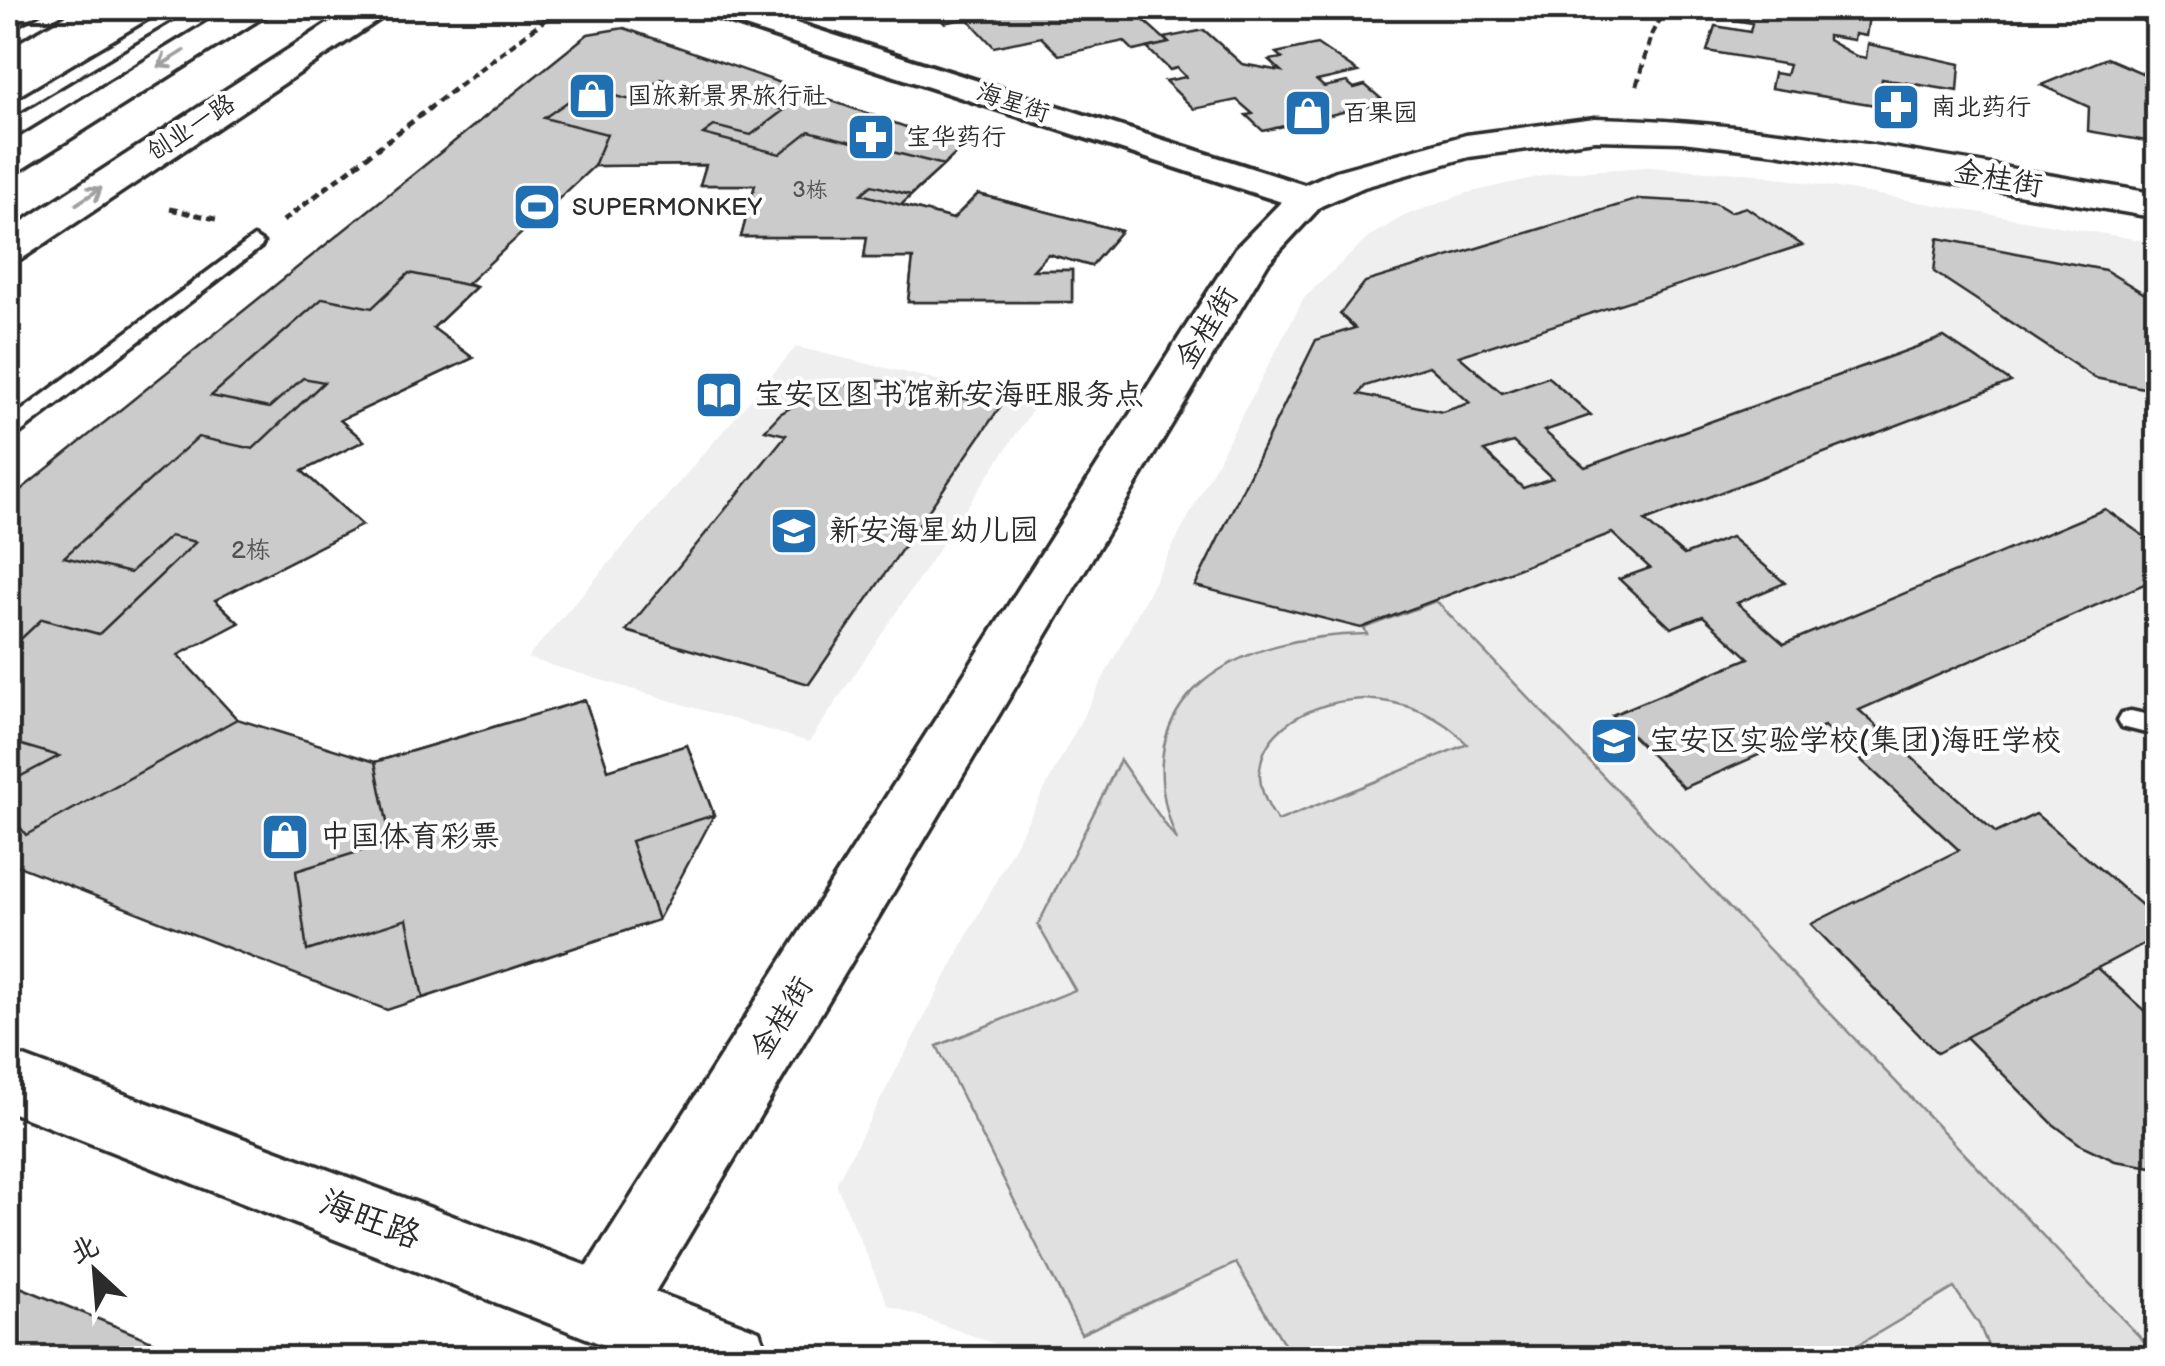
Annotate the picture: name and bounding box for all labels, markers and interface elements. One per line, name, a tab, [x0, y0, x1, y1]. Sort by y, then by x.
one-way arrow	[157, 49, 186, 69]
shop icon: 国旅新景界旅行社	[566, 70, 618, 122]
street label: 海星街	[973, 77, 1053, 129]
place label: 国旅新景界旅行社	[627, 81, 827, 112]
pharmacy icon: 南北药行	[1870, 81, 1922, 133]
shop icon: 百果园	[1282, 87, 1334, 139]
street label: 创业一路	[141, 88, 241, 168]
place label: 南北药行	[1931, 92, 2031, 123]
place label: 百果园	[1343, 98, 1418, 129]
pharmacy icon: 宝华药行	[845, 111, 897, 163]
place label: 宝华药行	[906, 122, 1006, 153]
street label: 金桂街	[1951, 153, 2045, 205]
house number: 3栋	[792, 177, 828, 204]
sports icon: SUPERMONKEY	[511, 181, 563, 233]
one-way arrow	[74, 185, 103, 206]
place label: SUPERMONKEY	[572, 192, 762, 223]
street label: 金桂街	[1168, 280, 1246, 376]
library icon: 宝安区图书馆新安海旺服务点	[693, 369, 745, 421]
place label: 宝安区图书馆新安海旺服务点	[754, 377, 1144, 413]
school or university icon: 新安海星幼儿园	[768, 505, 820, 557]
place label: 新安海星幼儿园	[829, 513, 1039, 549]
house number: 2栋	[231, 535, 271, 566]
school or university icon: 宝安区实验学校(集团)海旺学校	[1588, 715, 1640, 767]
place label: 宝安区实验学校(集团)海旺学校	[1649, 723, 2061, 759]
shop icon: 中国体育彩票	[259, 811, 311, 863]
place label: 中国体育彩票	[320, 819, 500, 855]
street label: 金桂街	[743, 970, 821, 1066]
street label: 海旺路	[313, 1181, 427, 1259]
north arrow	[45, 1221, 145, 1321]
text: 北	[65, 1229, 105, 1271]

